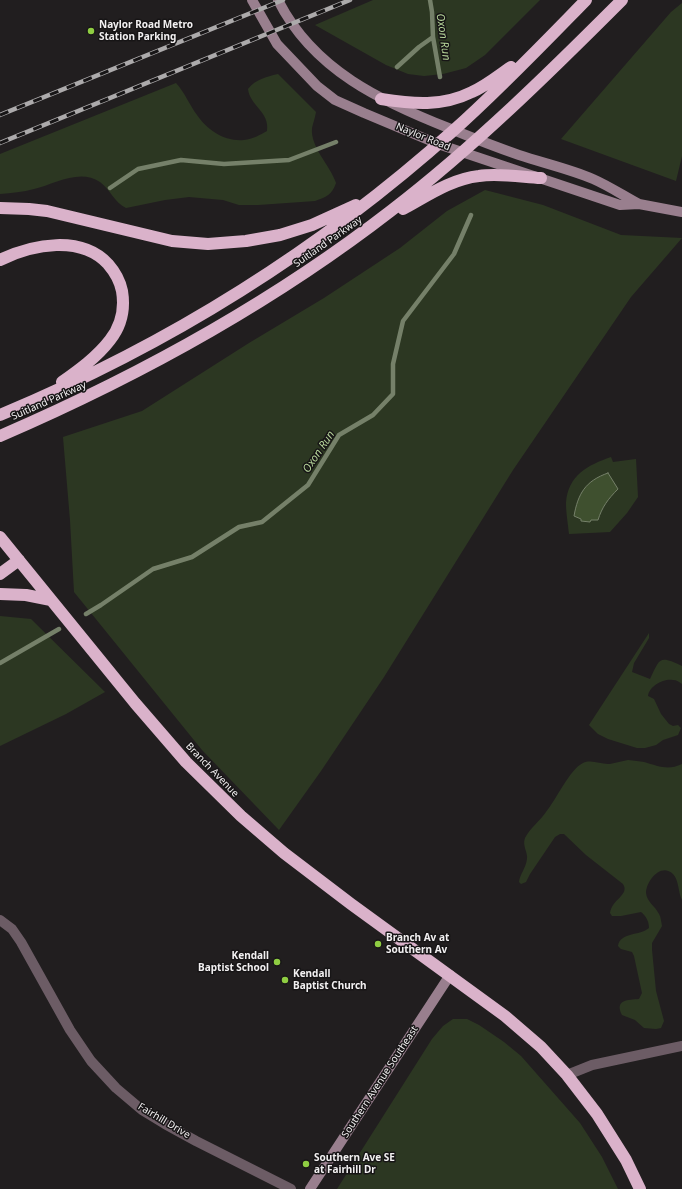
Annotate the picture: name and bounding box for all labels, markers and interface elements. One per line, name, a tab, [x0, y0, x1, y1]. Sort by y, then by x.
water label: Oxon Run	[433, 13, 453, 61]
place label: Naylor Road Metro Station Parking	[99, 19, 193, 42]
marker: Naylor Road Metro Station Parking	[86, 26, 96, 36]
street label: Naylor Road	[394, 121, 452, 153]
street label: Suitland Parkway	[292, 214, 364, 270]
street label: Suitland Parkway	[10, 379, 88, 423]
water label: Oxon Run	[300, 429, 338, 475]
street label: Branch Avenue	[183, 740, 241, 800]
place label: Branch Av at Southern Av	[386, 932, 449, 956]
marker: Branch Av at Southern Av	[373, 939, 383, 949]
place label: Kendall Baptist School	[198, 950, 269, 974]
marker: Kendall Baptist School	[272, 957, 282, 967]
place label: Kendall Baptist Church	[293, 968, 367, 992]
marker: Kendall Baptist Church	[280, 975, 290, 985]
street label: Southern Avenue Southeast	[339, 1024, 421, 1140]
street label: Fairhill Drive	[136, 1101, 192, 1141]
place label: Southern Ave SE at Fairhill Dr	[314, 1152, 395, 1176]
marker: Southern Ave SE at Fairhill Dr	[301, 1159, 311, 1169]

